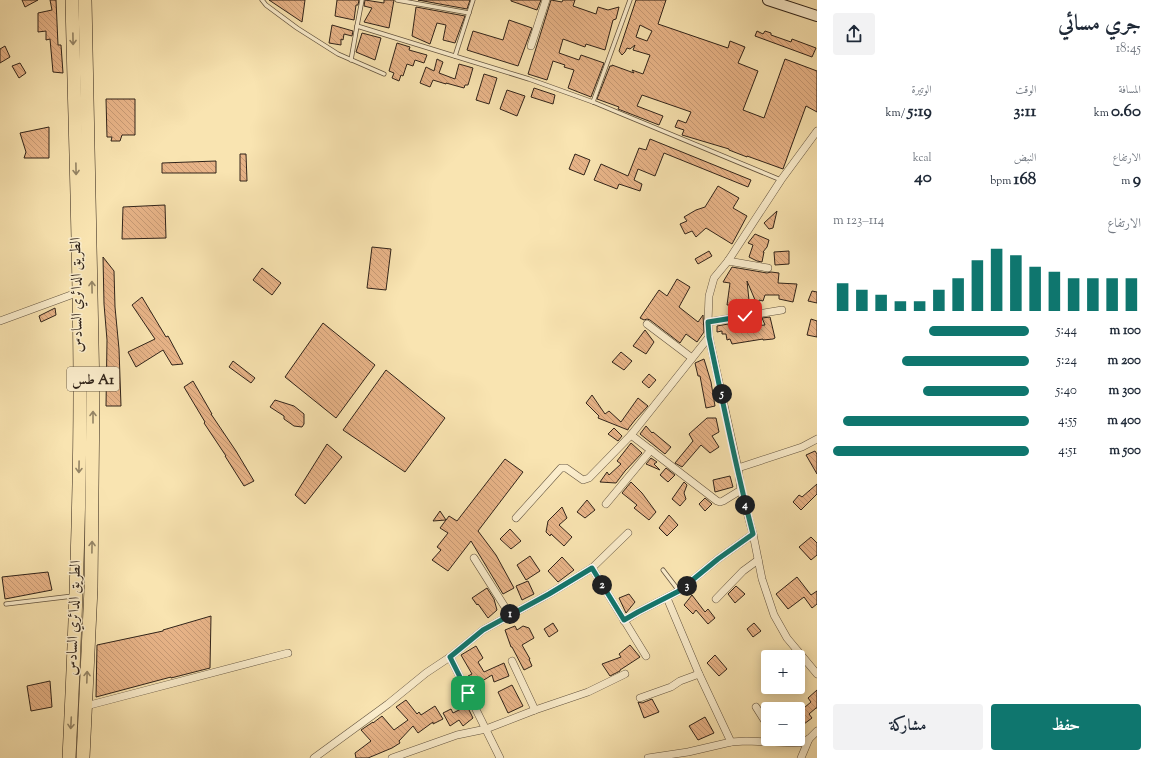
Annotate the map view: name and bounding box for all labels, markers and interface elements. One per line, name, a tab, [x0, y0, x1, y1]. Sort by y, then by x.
text: جري مسائي	[1058, 9, 1141, 41]
button: share	[833, 13, 875, 55]
one-way arrow	[69, 32, 77, 45]
text: 18:45	[1116, 40, 1141, 58]
text: الوتيرة	[911, 82, 932, 98]
text: الوقت	[1015, 82, 1036, 98]
text: المسافة	[1119, 82, 1141, 98]
text: 5:19	[908, 100, 932, 124]
text: 3:11	[1013, 100, 1036, 124]
text: 0.60	[1111, 100, 1141, 124]
text: /km	[886, 105, 908, 121]
text: km	[1094, 105, 1111, 121]
text: kcal	[913, 150, 932, 166]
text: النبض	[1014, 150, 1036, 166]
text: الارتفاع	[1112, 150, 1141, 166]
one-way arrow	[72, 162, 80, 175]
text: 40	[914, 166, 932, 190]
text: 168	[1014, 168, 1036, 192]
text: 9	[1133, 168, 1141, 192]
text: bpm	[990, 173, 1014, 189]
text: m	[1121, 173, 1133, 189]
text: 114–123 m	[833, 212, 884, 230]
text: الارتفاع	[1107, 215, 1141, 233]
street label: الطريق الدائري السادس	[66, 237, 89, 353]
one-way arrow	[88, 281, 96, 294]
pin	[728, 299, 762, 333]
icon: check	[734, 305, 756, 327]
text: 5:44	[1056, 322, 1077, 340]
text: 100 m	[1109, 322, 1141, 340]
text: 5:24	[1057, 352, 1077, 370]
text: 200 m	[1108, 352, 1141, 370]
road number: طس A1	[67, 367, 119, 391]
text: 5:40	[1056, 382, 1077, 400]
text: 300 m	[1109, 382, 1141, 400]
pin: 5	[712, 384, 732, 404]
text: 5	[720, 386, 724, 402]
one-way arrow	[89, 411, 97, 424]
text: 4:55	[1058, 412, 1077, 430]
text: 400 m	[1107, 412, 1141, 430]
text: 4:51	[1058, 442, 1077, 460]
text: 500 m	[1109, 442, 1141, 460]
one-way arrow	[75, 460, 83, 473]
pin: 4	[735, 495, 755, 515]
text: 4	[742, 497, 748, 513]
one-way arrow	[88, 541, 96, 554]
street label: الطريق الدائري السادس	[62, 560, 87, 676]
pin: 2	[592, 575, 612, 595]
pin: 3	[677, 576, 697, 596]
text: 2	[599, 577, 605, 593]
text: 3	[685, 578, 689, 594]
pin: 1	[500, 604, 520, 624]
text: 1	[508, 606, 512, 622]
map controls	[761, 650, 805, 746]
button: +	[761, 650, 805, 694]
one-way arrow	[83, 671, 91, 684]
pin	[451, 676, 485, 710]
icon: arrive	[457, 682, 479, 704]
button: −	[761, 702, 805, 746]
button: مشاركة	[833, 704, 983, 750]
button: حفظ	[991, 704, 1141, 750]
one-way arrow	[67, 716, 75, 729]

